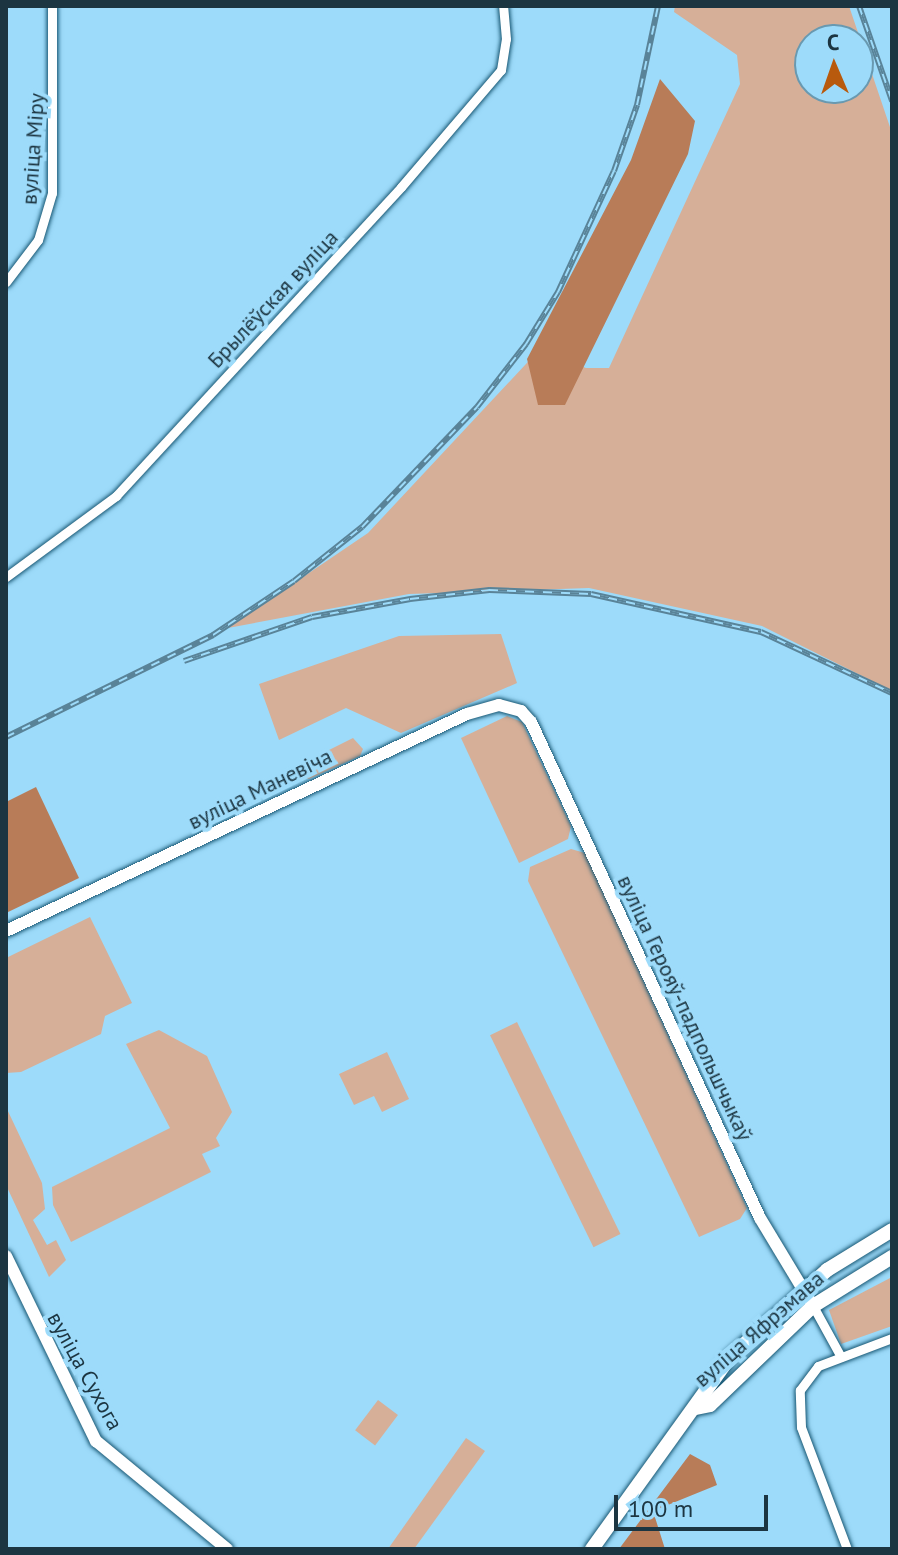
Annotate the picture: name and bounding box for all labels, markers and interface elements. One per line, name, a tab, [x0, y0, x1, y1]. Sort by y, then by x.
north arrow	[794, 24, 874, 104]
text: С	[827, 28, 840, 56]
street label: вуліца Міру	[16, 92, 50, 206]
street label: Брылёўская вуліца	[202, 225, 344, 373]
street label: вуліца Маневіча	[184, 743, 336, 835]
street label: вуліца Герояў-падпольшчыкаў	[612, 871, 758, 1145]
street label: вуліца Яфрэмава	[689, 1265, 829, 1393]
street label: вуліца Сухога	[42, 1307, 128, 1435]
scale bar	[618, 1479, 772, 1529]
text: 100 m	[628, 1493, 693, 1524]

